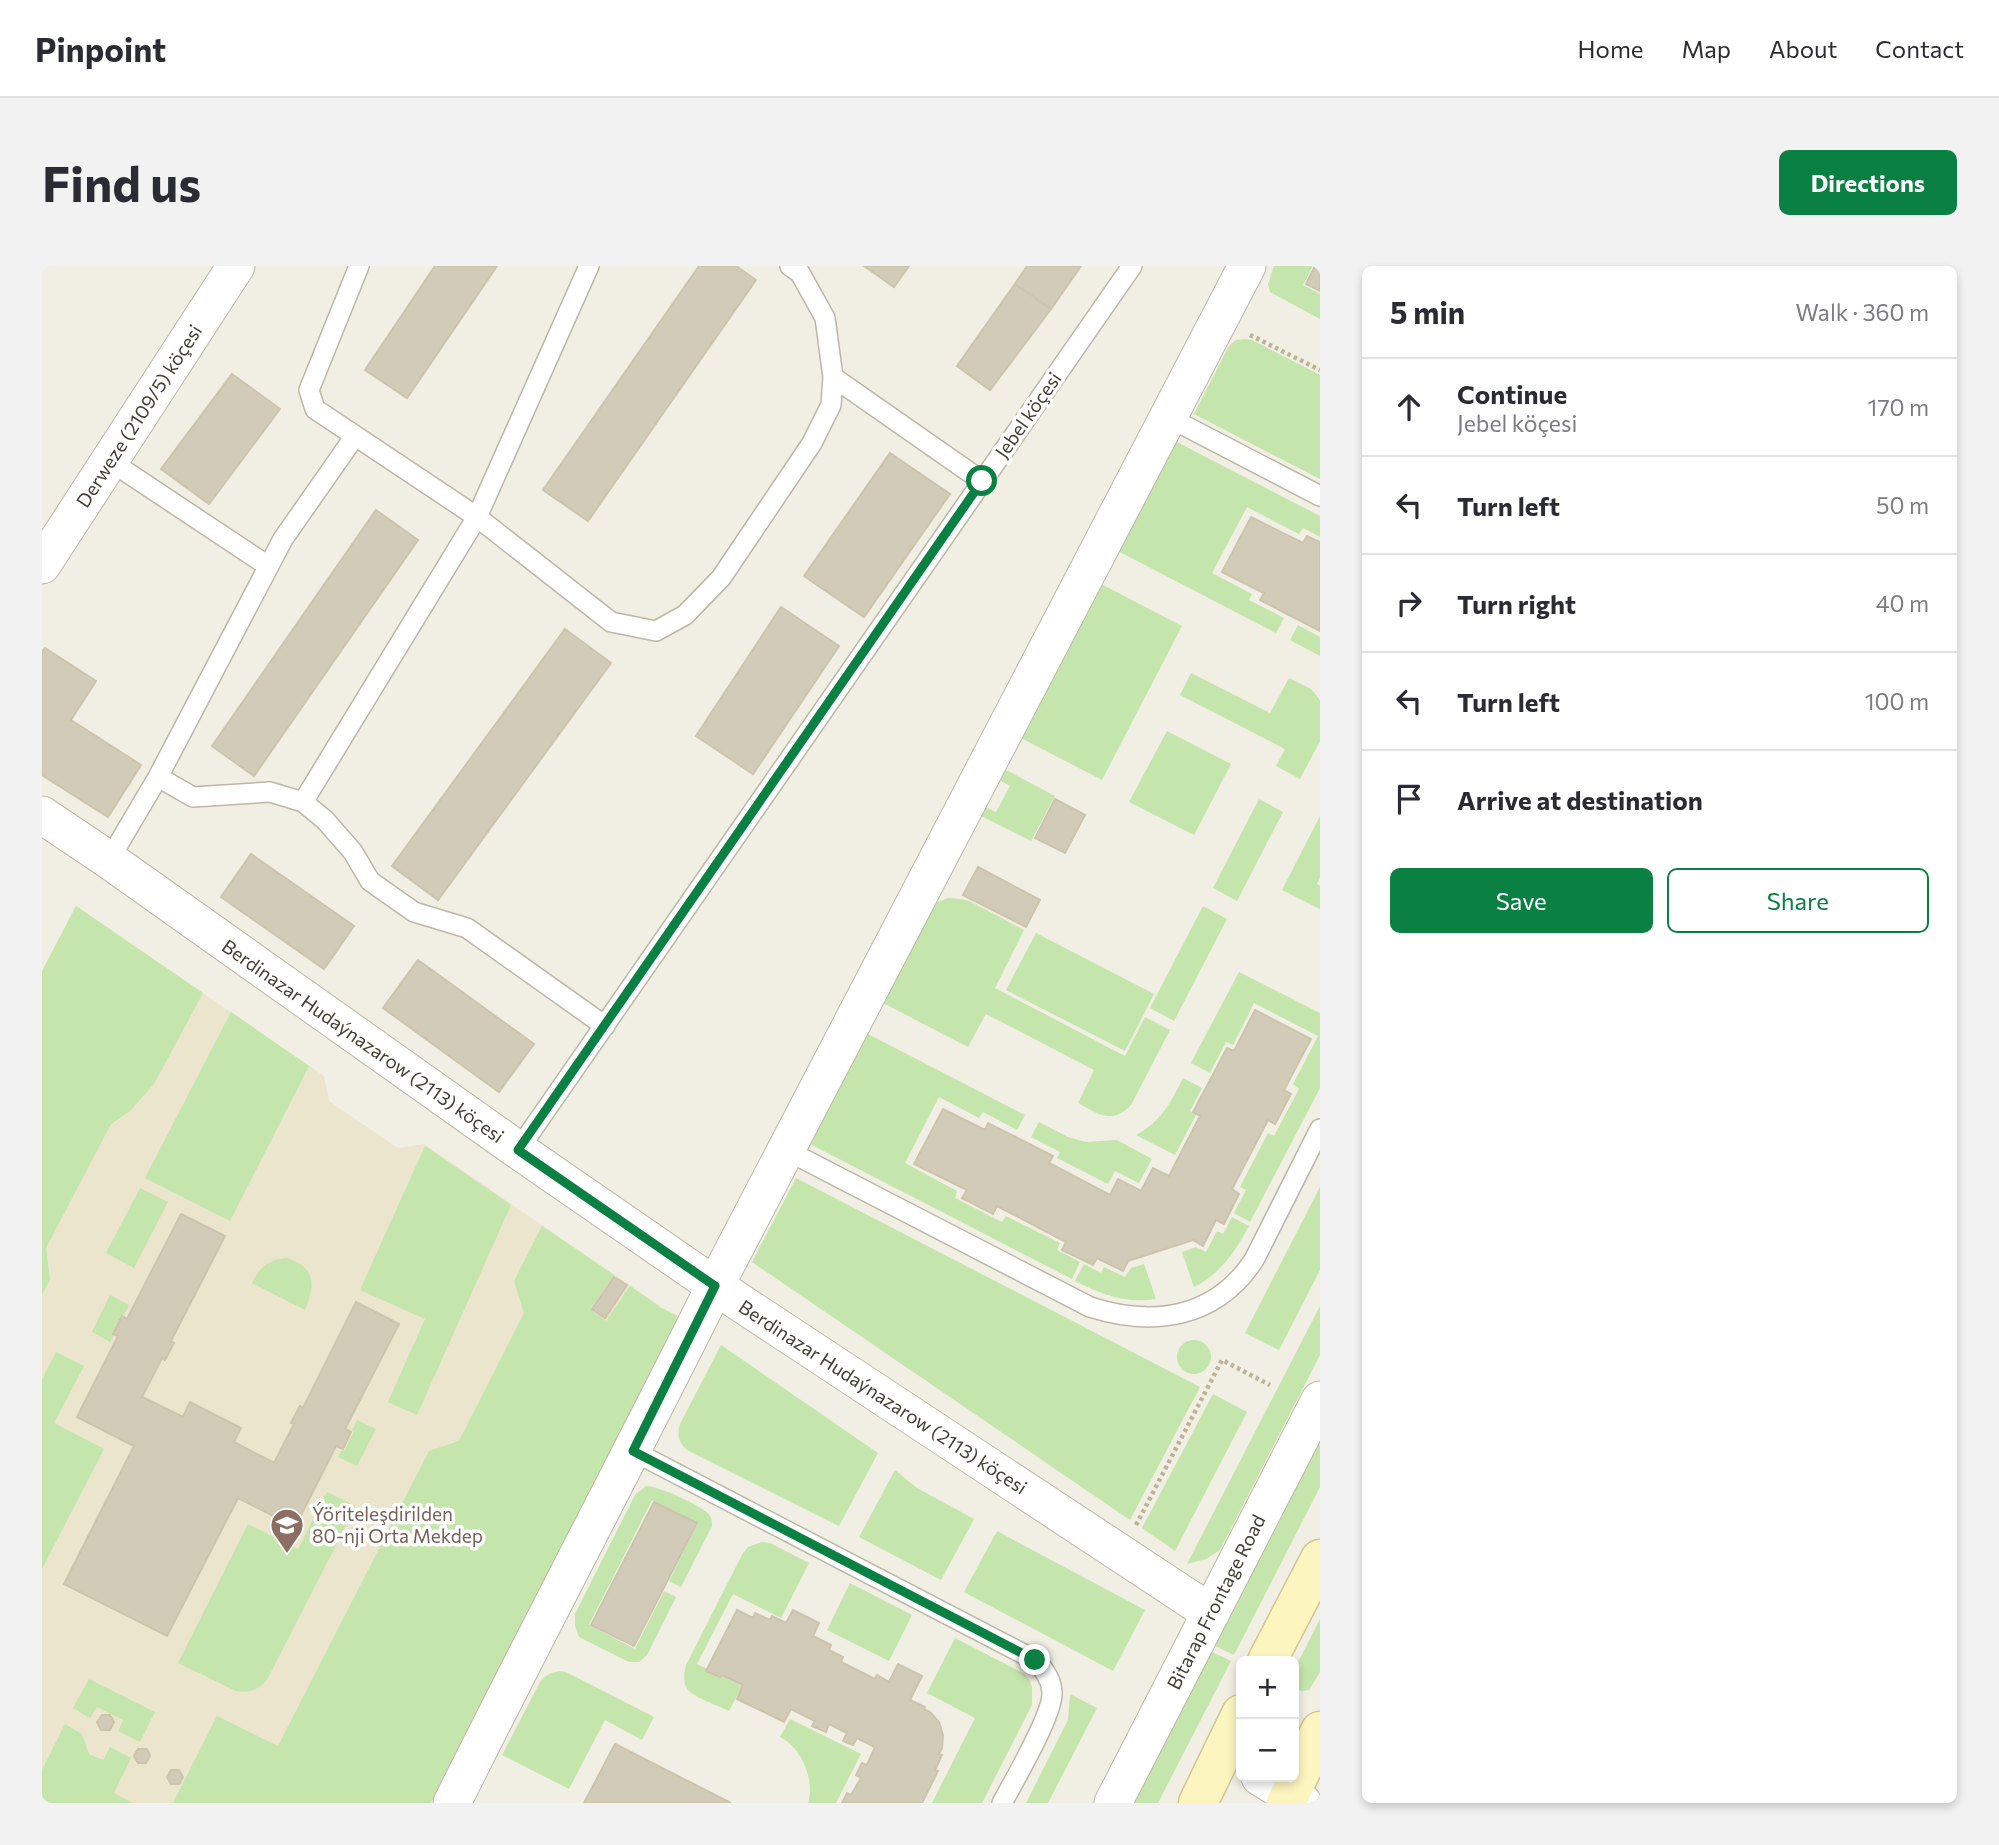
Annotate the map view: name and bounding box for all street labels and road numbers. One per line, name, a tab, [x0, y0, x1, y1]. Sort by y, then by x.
street label: Derweze (2109/5) köçesi	[71, 320, 206, 511]
street label: Jebel köçesi	[990, 367, 1066, 462]
street label: Berdinazar Hudaýnazarow (2113) köçesi	[218, 934, 509, 1147]
street label: Berdinazar Hudaýnazarow (2113) köçesi	[735, 1295, 1032, 1499]
street label: Bitarap Frontage Road	[1161, 1511, 1270, 1693]

